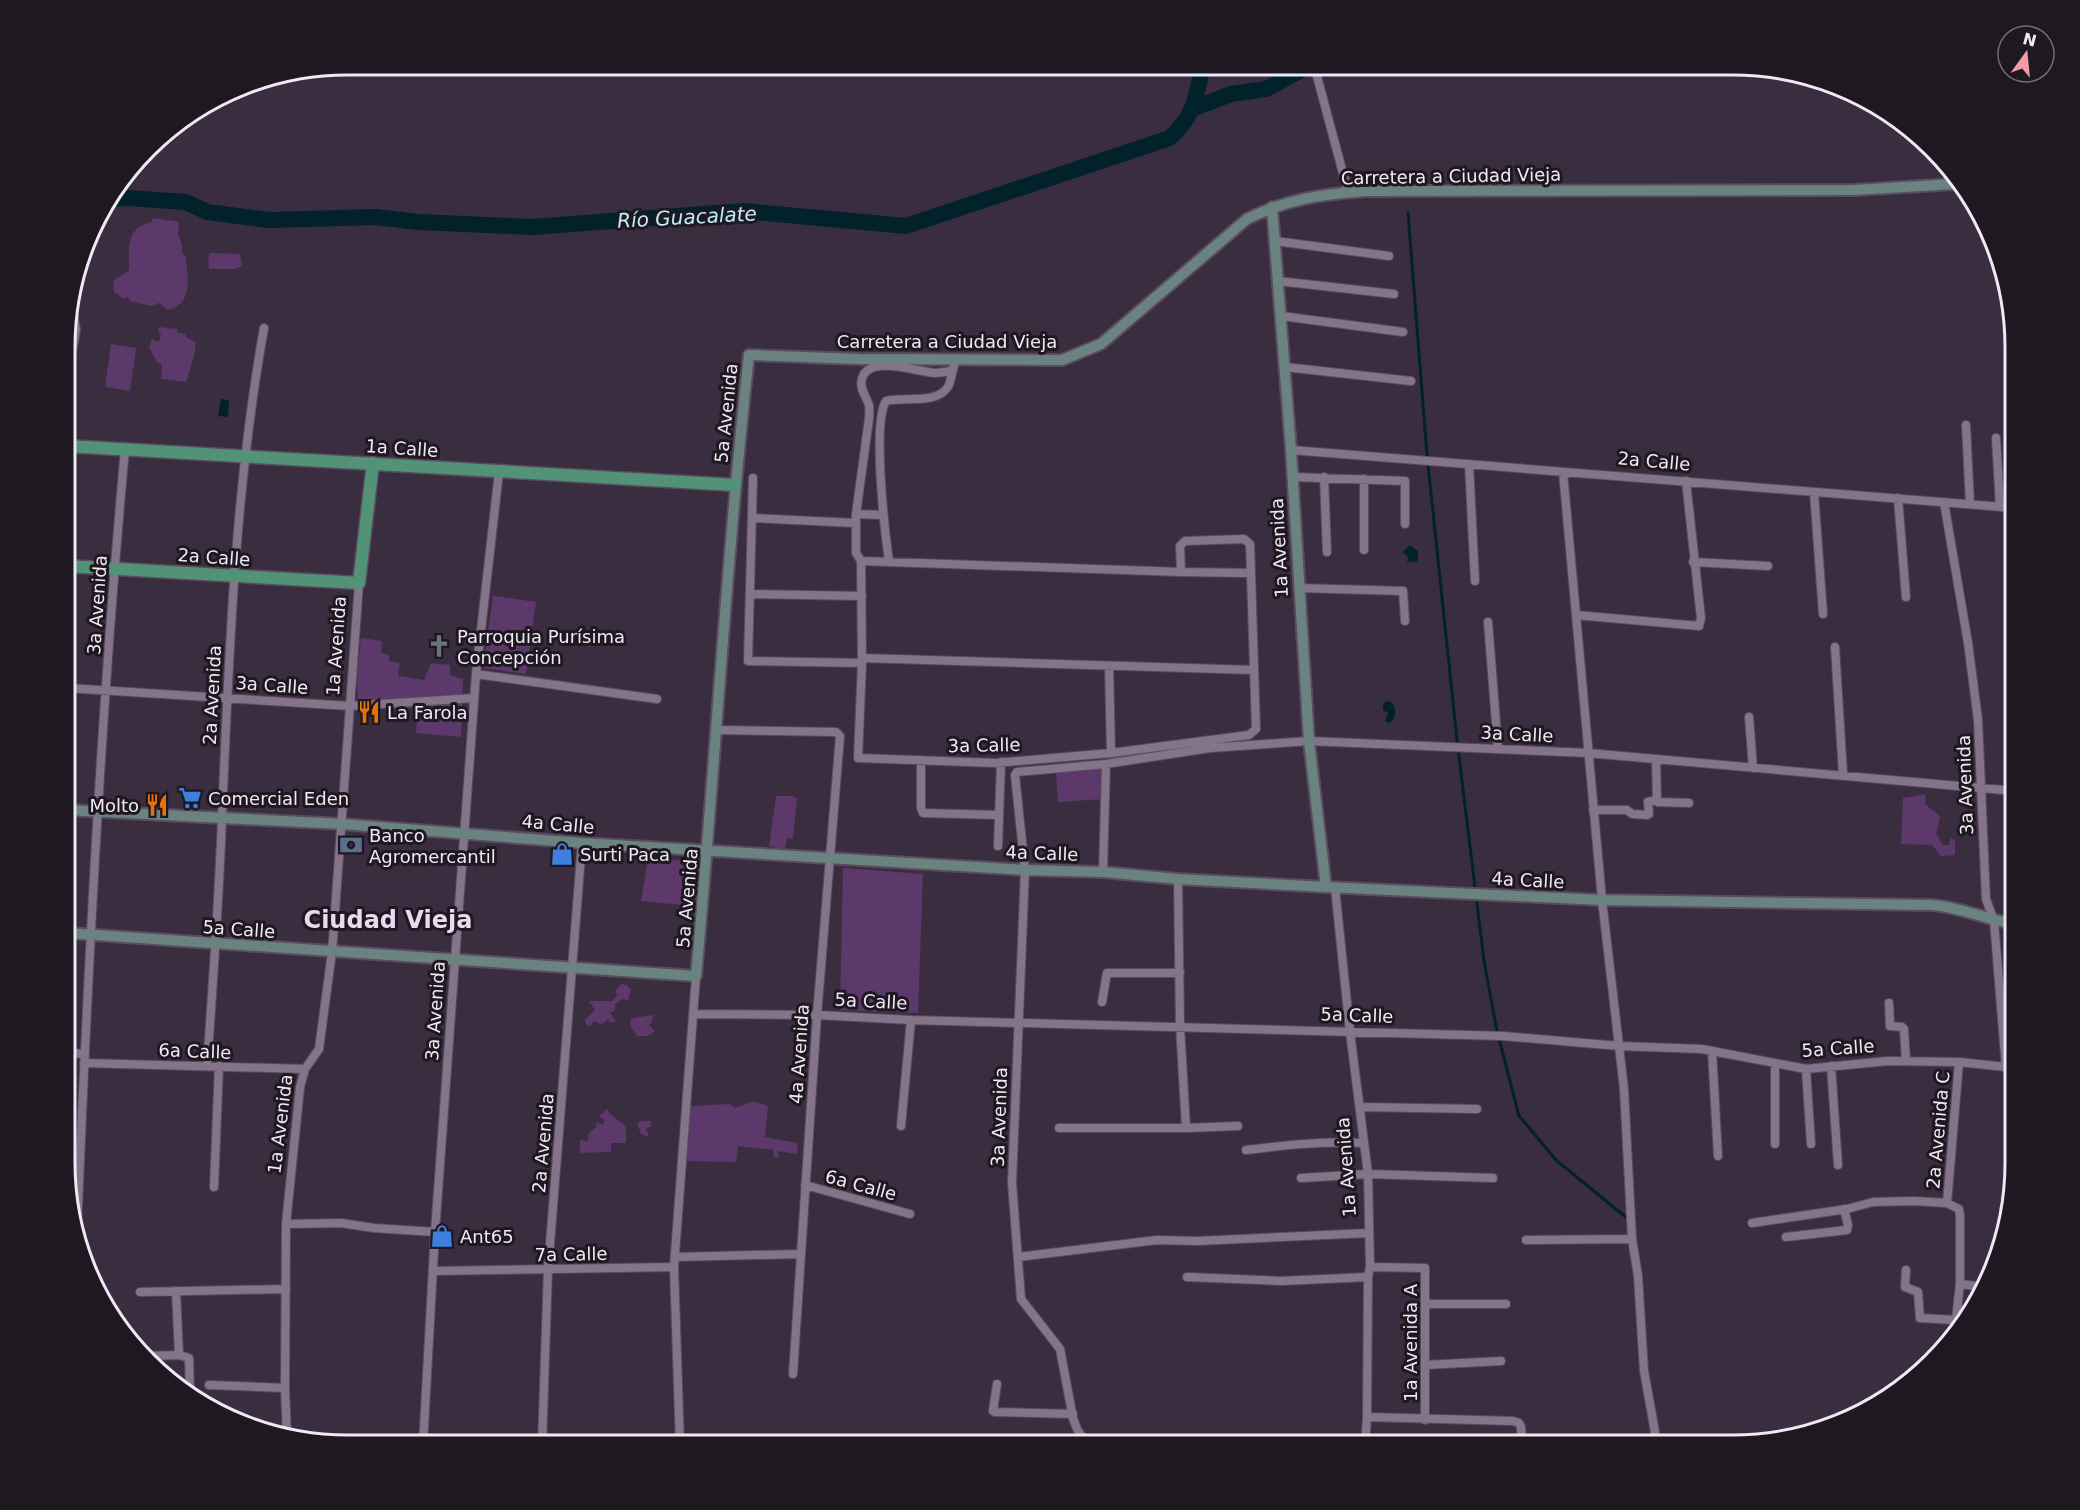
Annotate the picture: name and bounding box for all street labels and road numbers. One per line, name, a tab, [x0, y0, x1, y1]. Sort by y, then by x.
street label: Carretera a Ciudad Vieja	[1341, 164, 1561, 188]
street label: Carretera a Ciudad Vieja	[837, 331, 1057, 352]
street label: 5a Avenida	[710, 362, 742, 464]
street label: 1a Calle	[365, 435, 439, 461]
street label: 2a Calle	[1617, 447, 1691, 475]
street label: 1a Avenida	[1266, 497, 1292, 599]
street label: 2a Calle	[177, 544, 251, 570]
street label: 3a Avenida	[83, 554, 111, 656]
street label: 1a Avenida	[322, 595, 350, 697]
street label: 2a Avenida	[199, 644, 225, 746]
street label: 3a Calle	[235, 672, 309, 698]
street label: 3a Calle	[1480, 722, 1554, 746]
street label: 3a Calle	[947, 734, 1021, 756]
street label: 3a Avenida	[1953, 735, 1977, 835]
street label: 4a Calle	[521, 810, 595, 838]
street label: 4a Calle	[1005, 841, 1079, 865]
street label: 5a Avenida	[672, 847, 702, 949]
street label: 4a Calle	[1491, 868, 1565, 892]
street label: 5a Calle	[202, 916, 276, 942]
street label: 3a Avenida	[421, 960, 449, 1062]
street label: 5a Calle	[834, 989, 908, 1013]
street label: 4a Avenida	[785, 1003, 813, 1105]
street label: 5a Calle	[1320, 1003, 1394, 1027]
street label: 5a Calle	[1801, 1035, 1875, 1061]
street label: 6a Calle	[158, 1039, 232, 1063]
street label: 3a Avenida	[987, 1067, 1011, 1167]
street label: 2a Avenida C	[1922, 1070, 1954, 1190]
street label: 1a Avenida	[263, 1073, 297, 1175]
street label: 2a Avenida	[528, 1092, 558, 1194]
street label: 1a Avenida	[1332, 1116, 1360, 1218]
street label: 6a Calle	[823, 1165, 899, 1205]
street label: 7a Calle	[534, 1243, 608, 1265]
street label: 1a Avenida A	[1400, 1283, 1421, 1402]

